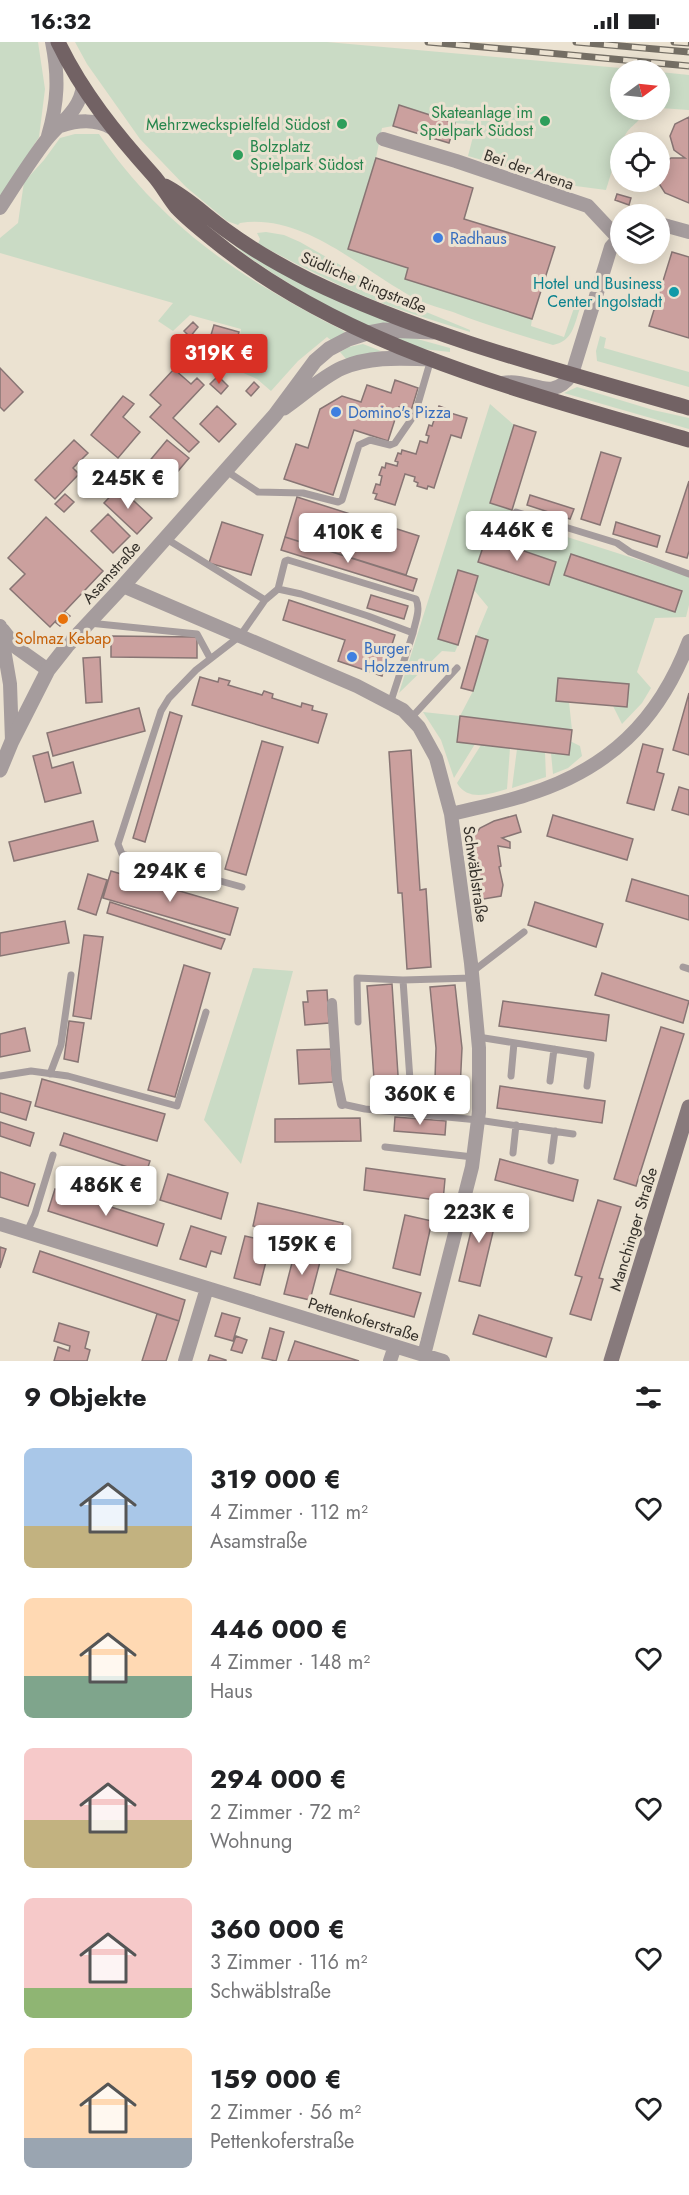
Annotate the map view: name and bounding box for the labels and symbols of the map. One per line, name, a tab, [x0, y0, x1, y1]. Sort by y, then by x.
north arrow	[610, 60, 670, 120]
place label: Skateanlage im Spielpark Südost	[420, 101, 533, 142]
place label: Mehrzweckspielfeld Südost	[146, 113, 330, 136]
marker: Skateanlage im Spielpark Südost	[538, 114, 552, 128]
marker: Mehrzweckspielfeld Südost	[335, 117, 349, 131]
place label: Bolzplatz Spielpark Südost	[250, 135, 364, 176]
street label: Bei der Arena	[481, 143, 577, 196]
marker: Bolzplatz Spielpark Südost	[231, 148, 245, 162]
place label: Radhaus	[450, 227, 507, 250]
marker: Radhaus	[431, 231, 445, 245]
street label: Südliche Ringstraße	[297, 246, 430, 319]
place label: Hotel und Business Center Ingolstadt	[533, 272, 662, 313]
marker: Hotel und Business Center Ingolstadt	[667, 285, 681, 299]
pin: 319K €	[170, 334, 268, 385]
place label: Domino's Pizza	[348, 401, 451, 424]
marker: Domino's Pizza	[329, 405, 343, 419]
pin: 245K €	[79, 459, 177, 510]
pin: 446K €	[468, 511, 566, 562]
pin: 410K €	[299, 513, 397, 564]
street label: Asamstraße	[77, 536, 146, 609]
marker: Solmaz Kebap	[56, 612, 70, 626]
place label: Solmaz Kebap	[15, 627, 111, 650]
place label: Burger Holzzentrum	[364, 637, 450, 678]
marker: Burger Holzzentrum	[345, 650, 359, 664]
street label: Schwäblstraße	[457, 824, 494, 924]
pin: 294K €	[121, 852, 219, 903]
pin: 360K €	[371, 1075, 469, 1126]
street label: Manchinger Straße	[604, 1164, 663, 1294]
pin: 486K €	[57, 1166, 155, 1217]
pin: 223K €	[430, 1193, 528, 1244]
pin: 159K €	[253, 1225, 351, 1276]
street label: Pettenkoferstraße	[305, 1292, 422, 1347]

